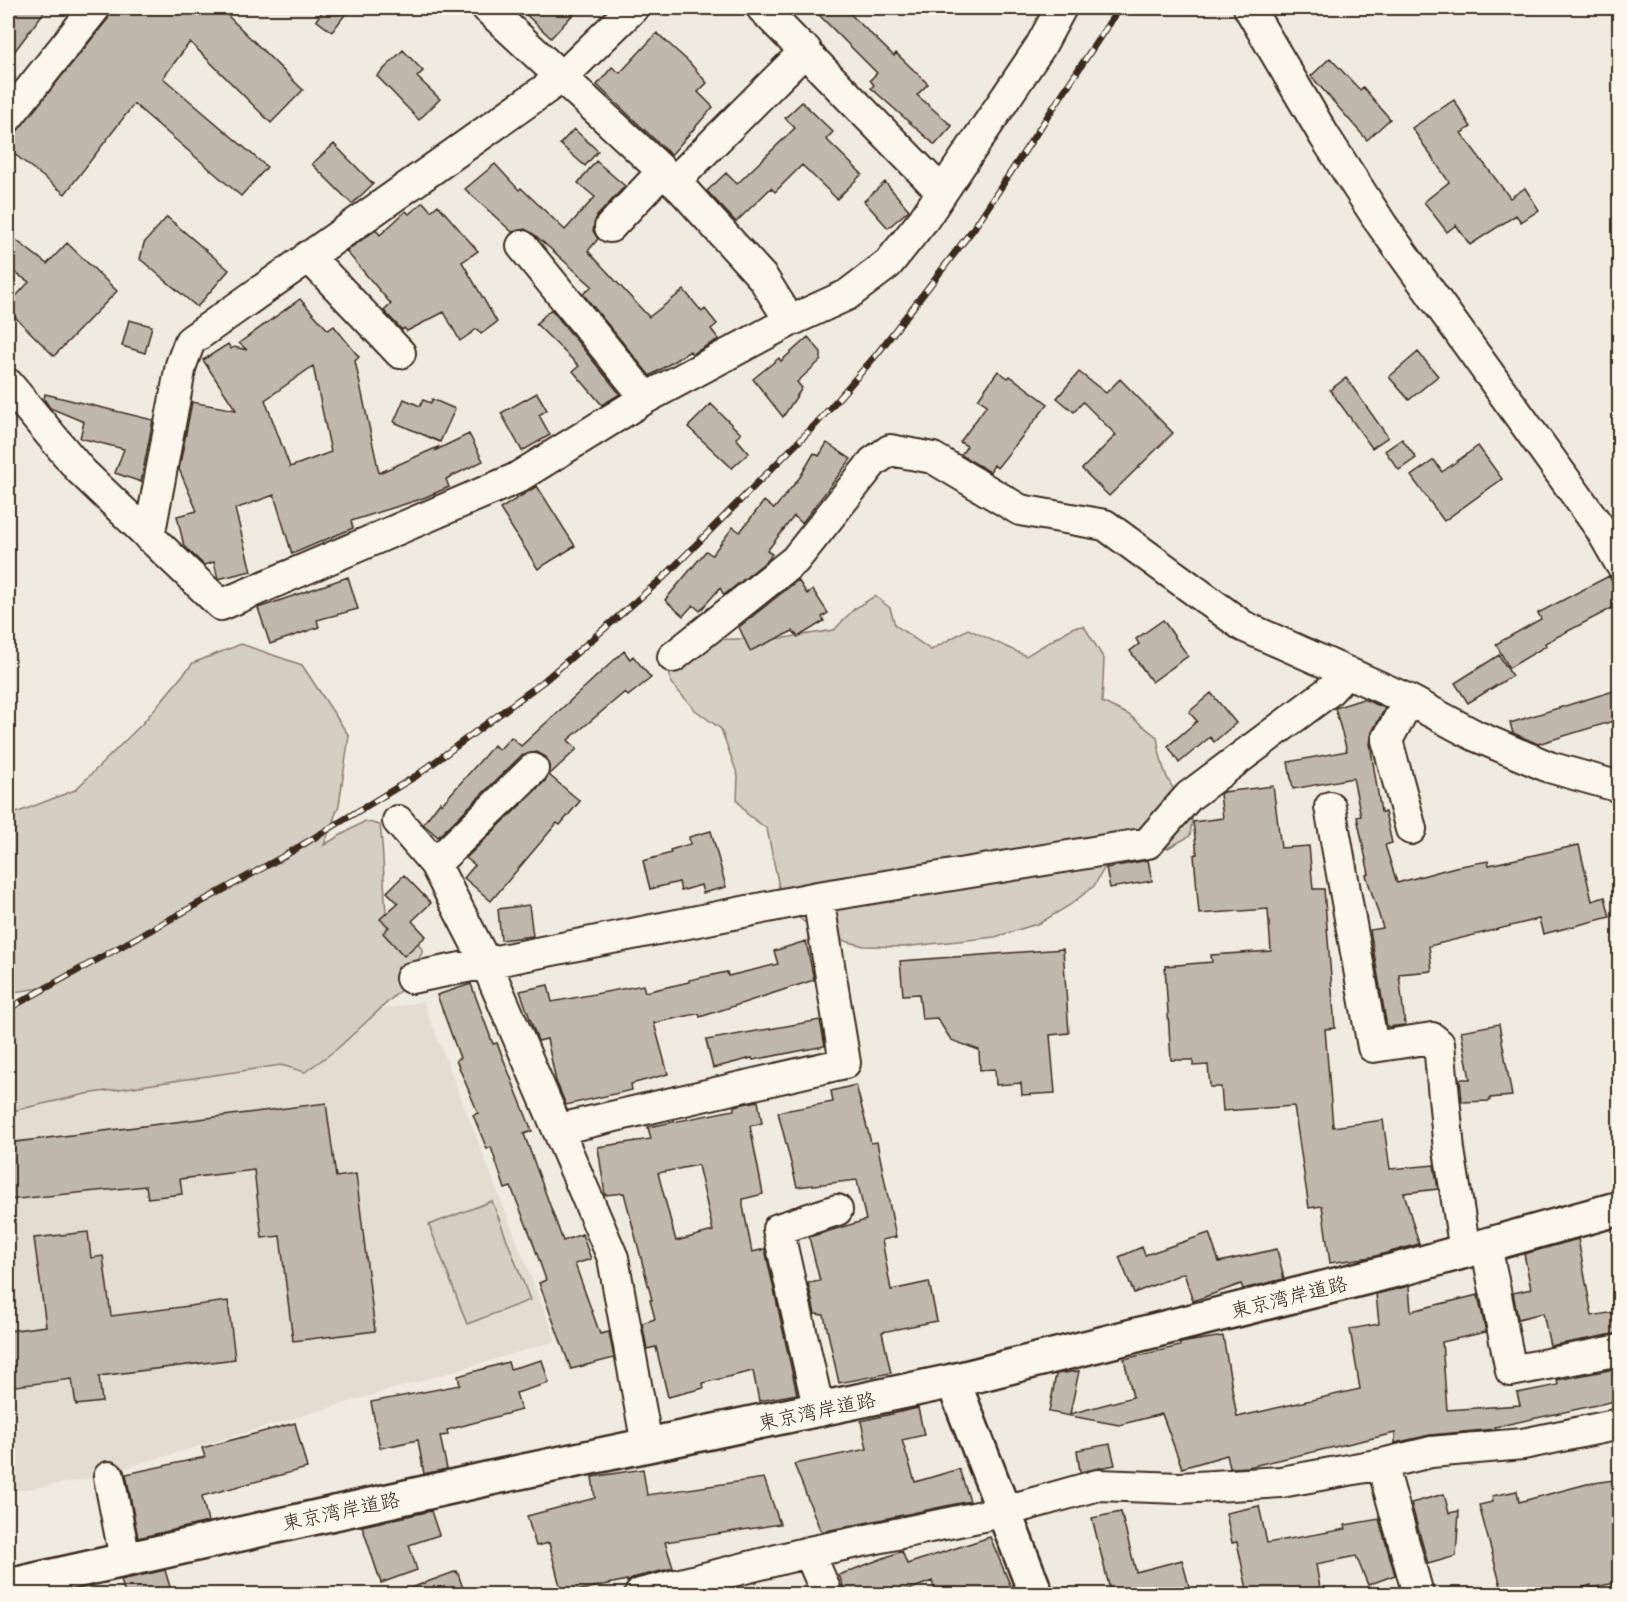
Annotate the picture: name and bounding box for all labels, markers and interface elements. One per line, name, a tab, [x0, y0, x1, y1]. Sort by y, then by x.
street label: 東京湾岸道路	[1227, 1267, 1351, 1325]
street label: 東京湾岸道路	[755, 1383, 879, 1437]
street label: 東京湾岸道路	[279, 1483, 403, 1537]

